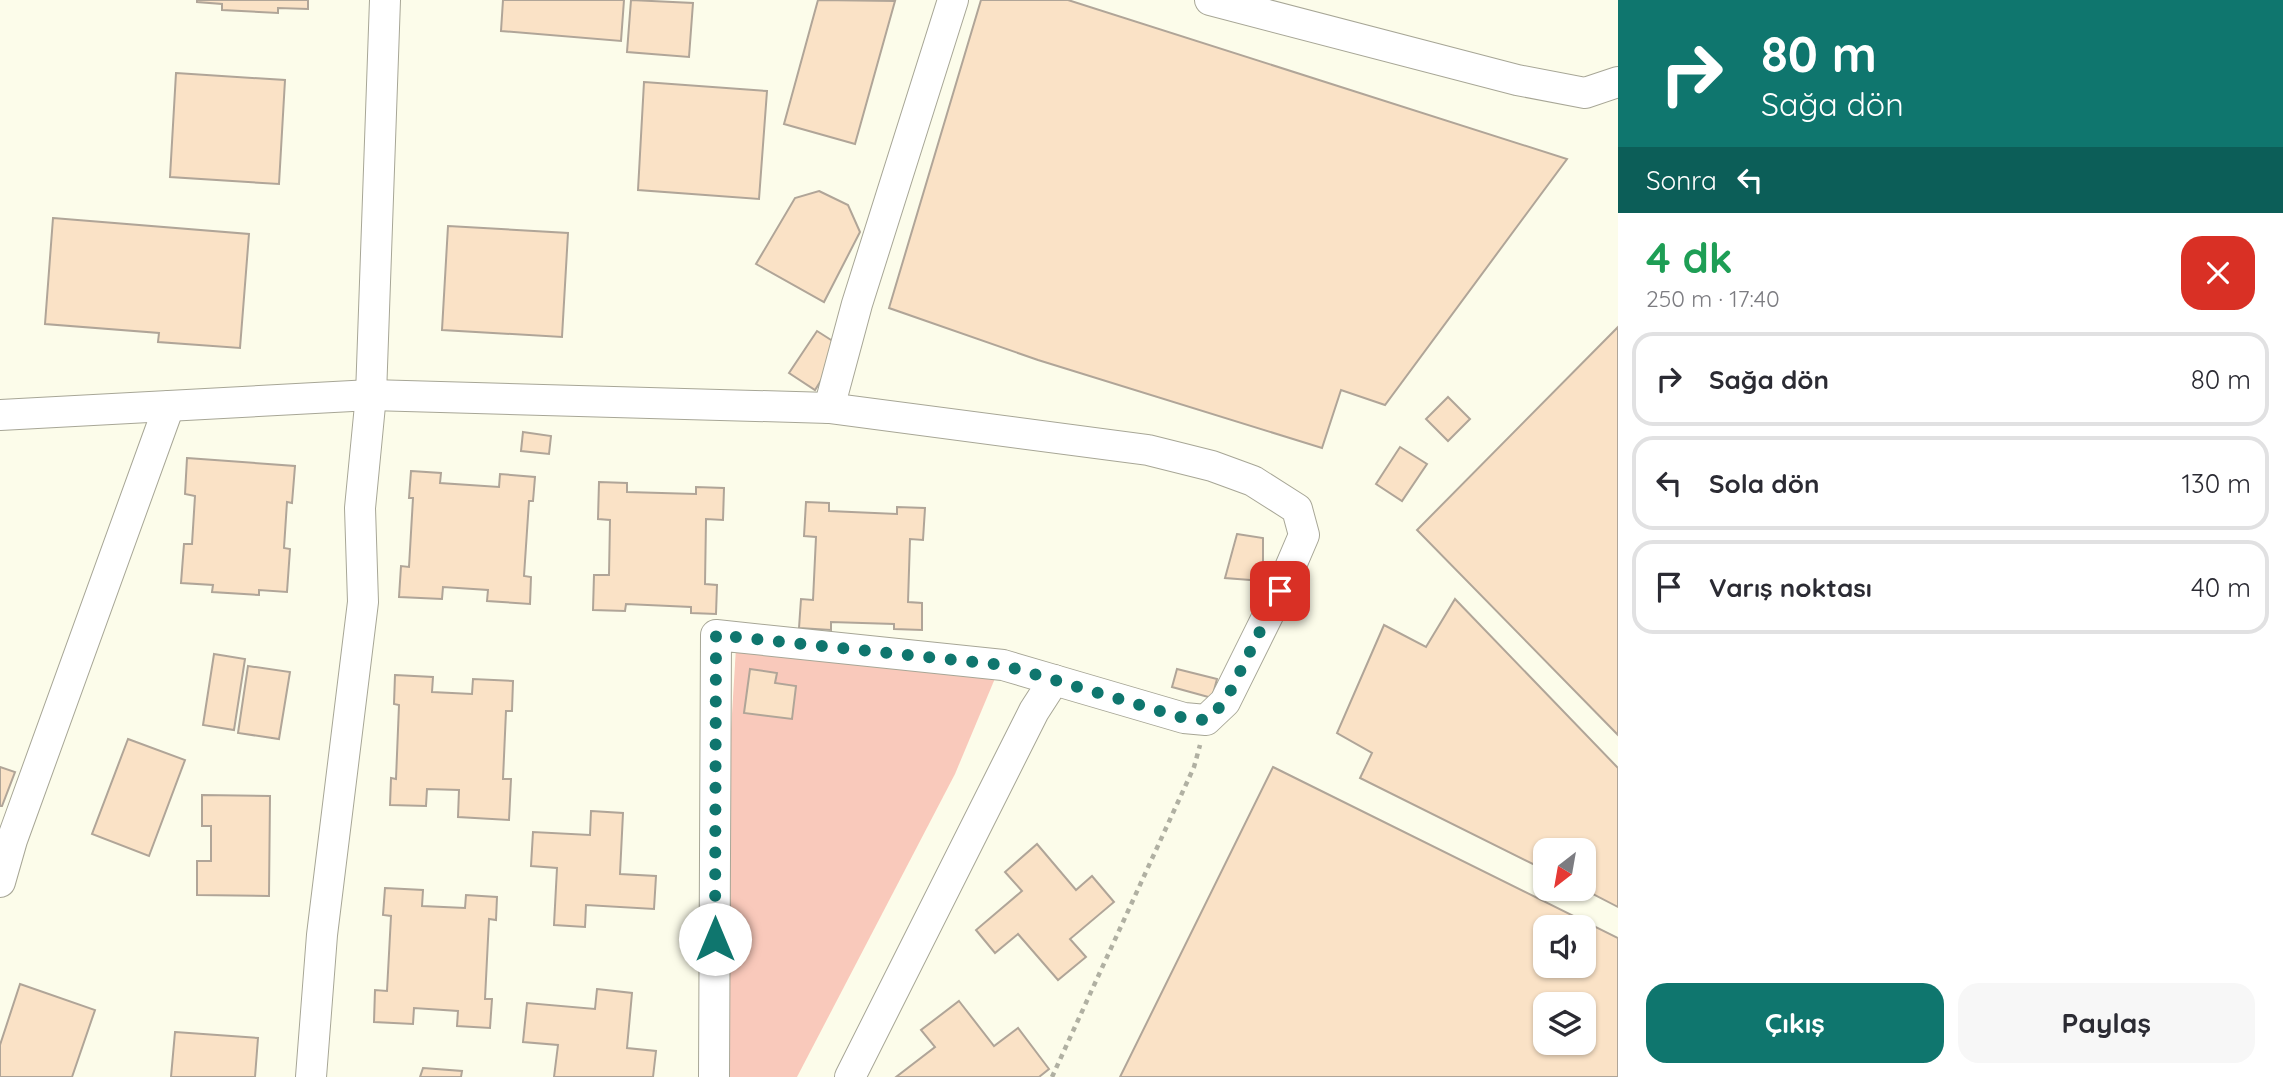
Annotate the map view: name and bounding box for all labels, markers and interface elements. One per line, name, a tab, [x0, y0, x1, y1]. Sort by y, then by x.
text: 80 m	[1761, 23, 1877, 84]
icon: right	[1646, 28, 1737, 119]
text: Sağa dön	[1761, 84, 1904, 124]
icon: left	[1731, 161, 1769, 199]
text: Sonra	[1646, 164, 1717, 197]
text: 4 dk	[1646, 231, 1733, 284]
button: close	[2181, 236, 2255, 310]
text: 250 m · 17:40	[1646, 284, 1780, 313]
icon: right	[1650, 360, 1688, 398]
text: Sağa dön	[1709, 363, 1829, 396]
text: 80 m	[2191, 363, 2251, 396]
icon: left	[1650, 464, 1688, 502]
text: Sola dön	[1709, 467, 1819, 500]
text: 130 m	[2181, 467, 2251, 500]
pin	[1250, 561, 1310, 621]
icon: arrive	[1650, 568, 1688, 606]
text: Varış noktası	[1709, 571, 1872, 604]
text: 40 m	[2191, 571, 2251, 604]
icon: arrive	[1261, 572, 1299, 610]
north arrow	[1533, 838, 1596, 901]
map controls	[1533, 838, 1596, 1055]
position arrow	[678, 902, 752, 976]
button: sound	[1533, 915, 1596, 978]
button: Çıkış	[1646, 983, 1944, 1063]
button: Paylaş	[1958, 983, 2255, 1063]
button: layers	[1533, 992, 1596, 1055]

